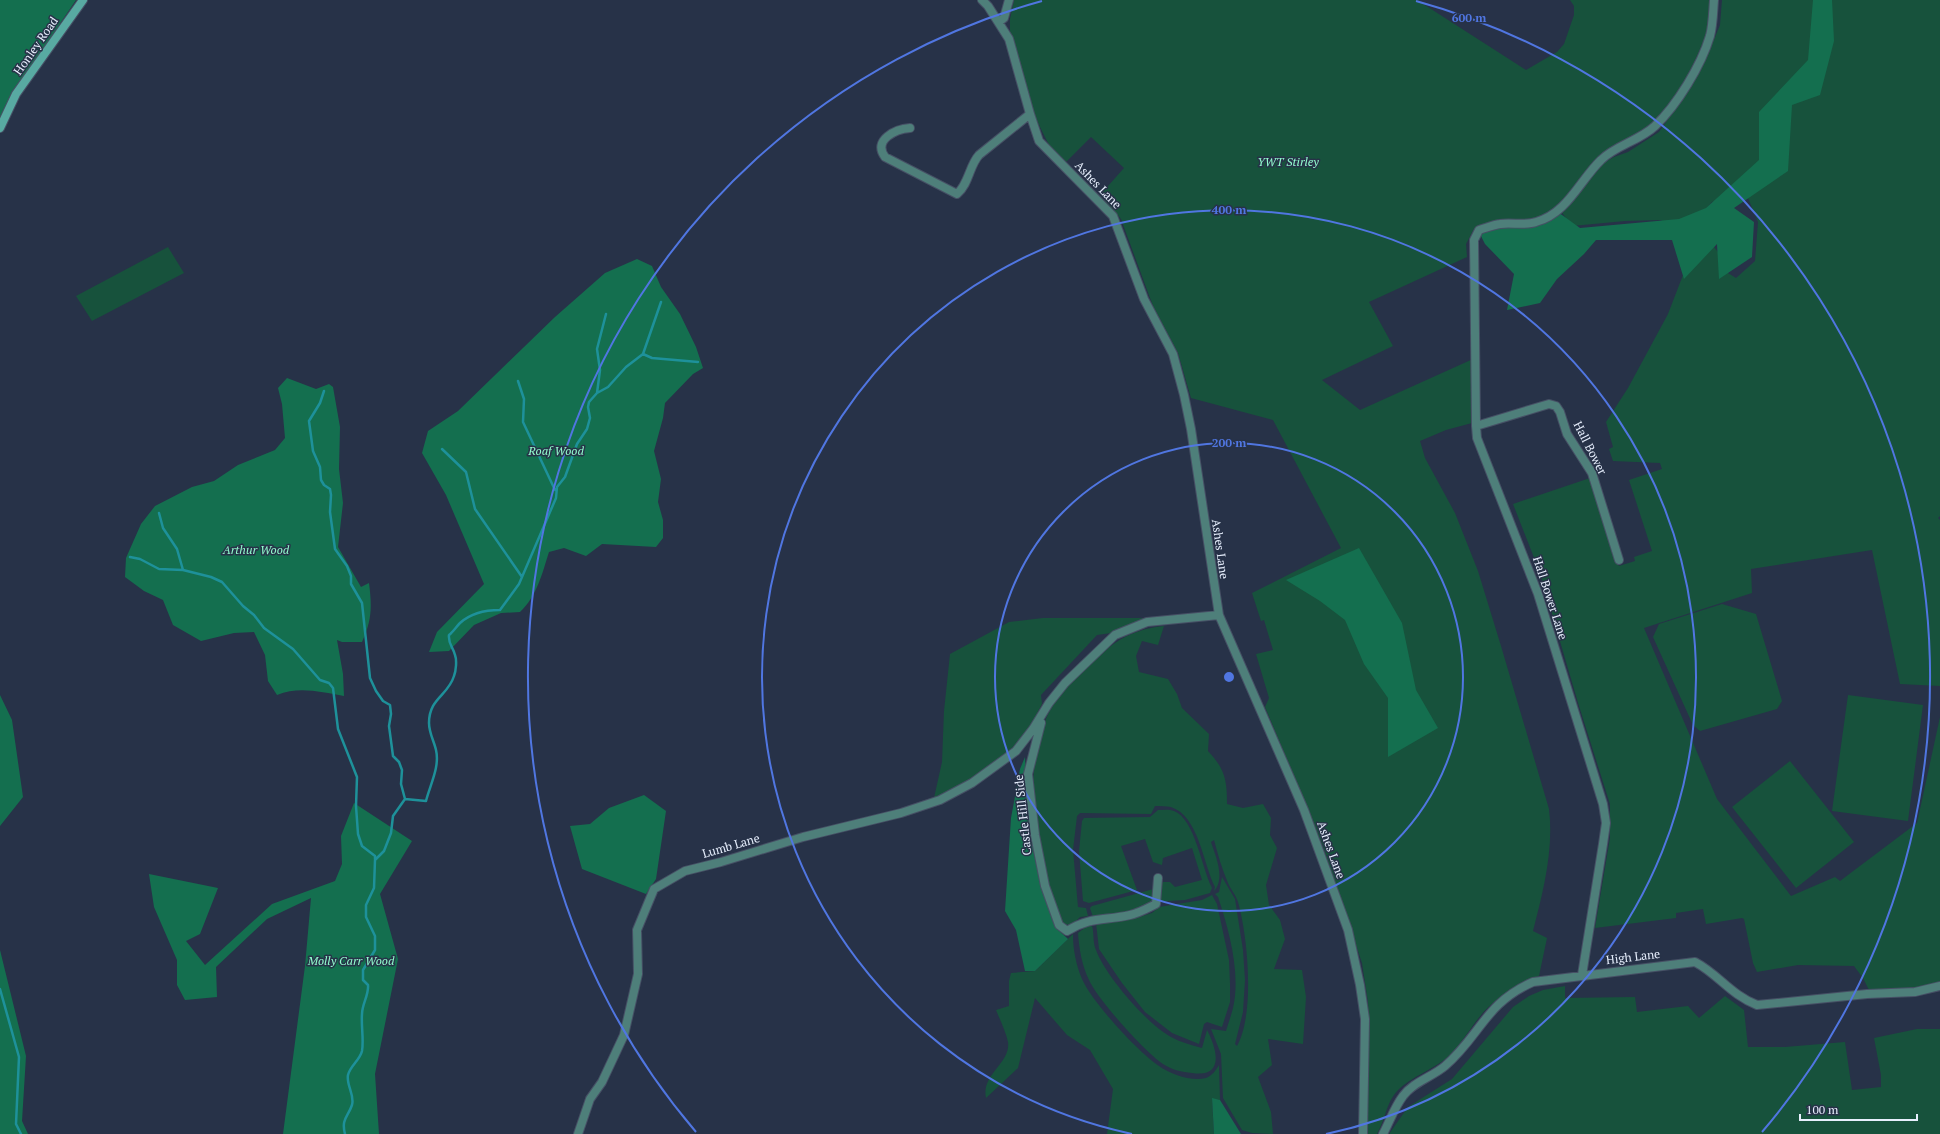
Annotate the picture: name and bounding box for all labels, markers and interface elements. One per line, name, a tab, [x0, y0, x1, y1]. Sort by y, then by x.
text: 600 m	[1452, 10, 1486, 25]
street label: Honley Road	[10, 13, 61, 78]
park label: YWT Stirley	[1257, 154, 1319, 169]
street label: Ashes Lane	[1072, 158, 1125, 212]
text: 400 m	[1212, 202, 1246, 217]
street label: Hall Bower	[1571, 419, 1610, 477]
text: 200 m	[1212, 435, 1246, 450]
park label: Roaf Wood	[527, 443, 584, 458]
street label: Ashes Lane	[1209, 518, 1232, 580]
park label: Arthur Wood	[222, 542, 290, 557]
street label: Hall Bower Lane	[1530, 554, 1571, 641]
centre of rings	[1222, 670, 1236, 684]
street label: Castle Hill Side	[1011, 774, 1034, 856]
street label: Ashes Lane	[1314, 819, 1349, 881]
street label: Lumb Lane	[700, 830, 761, 861]
street label: High Lane	[1605, 946, 1661, 967]
park label: Molly Carr Wood	[307, 953, 395, 968]
scale bar	[1800, 1096, 1917, 1122]
text: 100 m	[1806, 1102, 1839, 1117]

